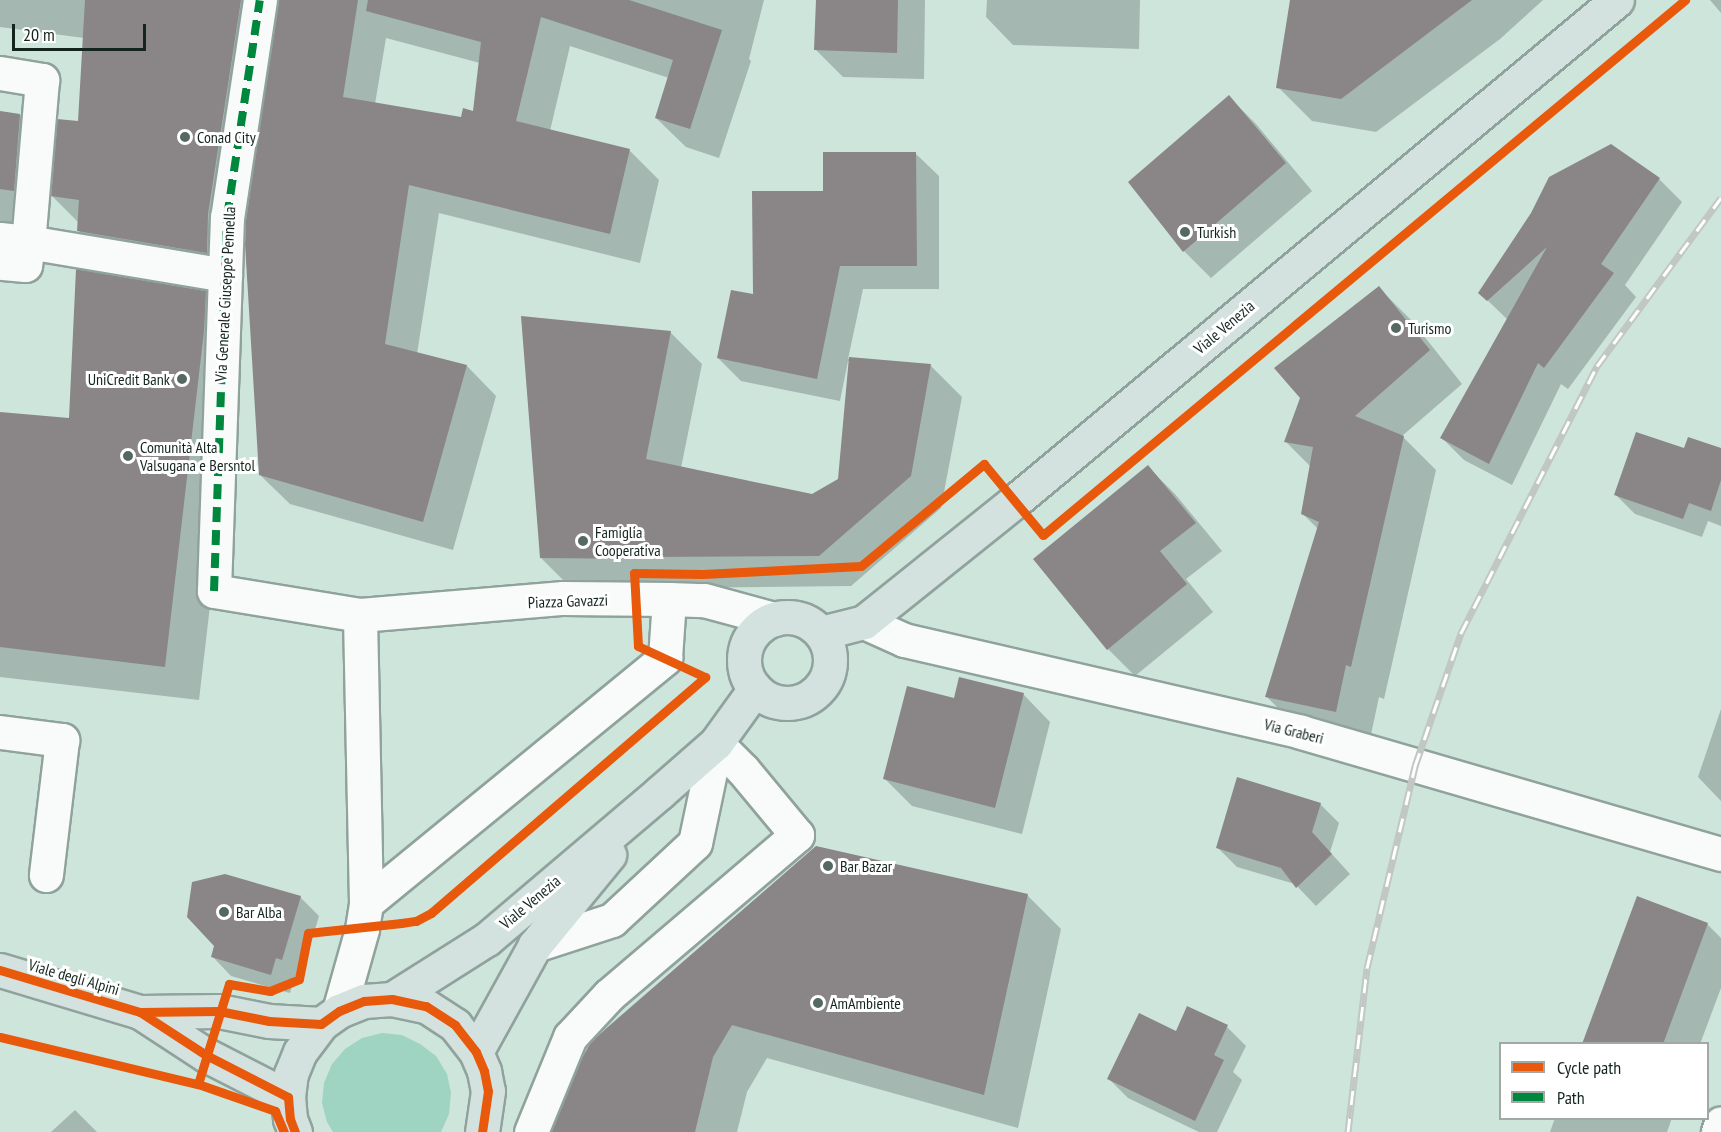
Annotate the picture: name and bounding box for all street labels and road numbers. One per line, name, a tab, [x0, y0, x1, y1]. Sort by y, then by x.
street label: Via Generale Giuseppe Pennella	[211, 206, 239, 382]
street label: Viale Venezia	[1190, 296, 1258, 358]
street label: Piazza Gavazzi	[528, 590, 608, 612]
street label: Via Graberi	[1262, 714, 1326, 748]
street label: Viale Venezia	[496, 871, 564, 933]
street label: Viale degli Alpini	[26, 955, 122, 999]

